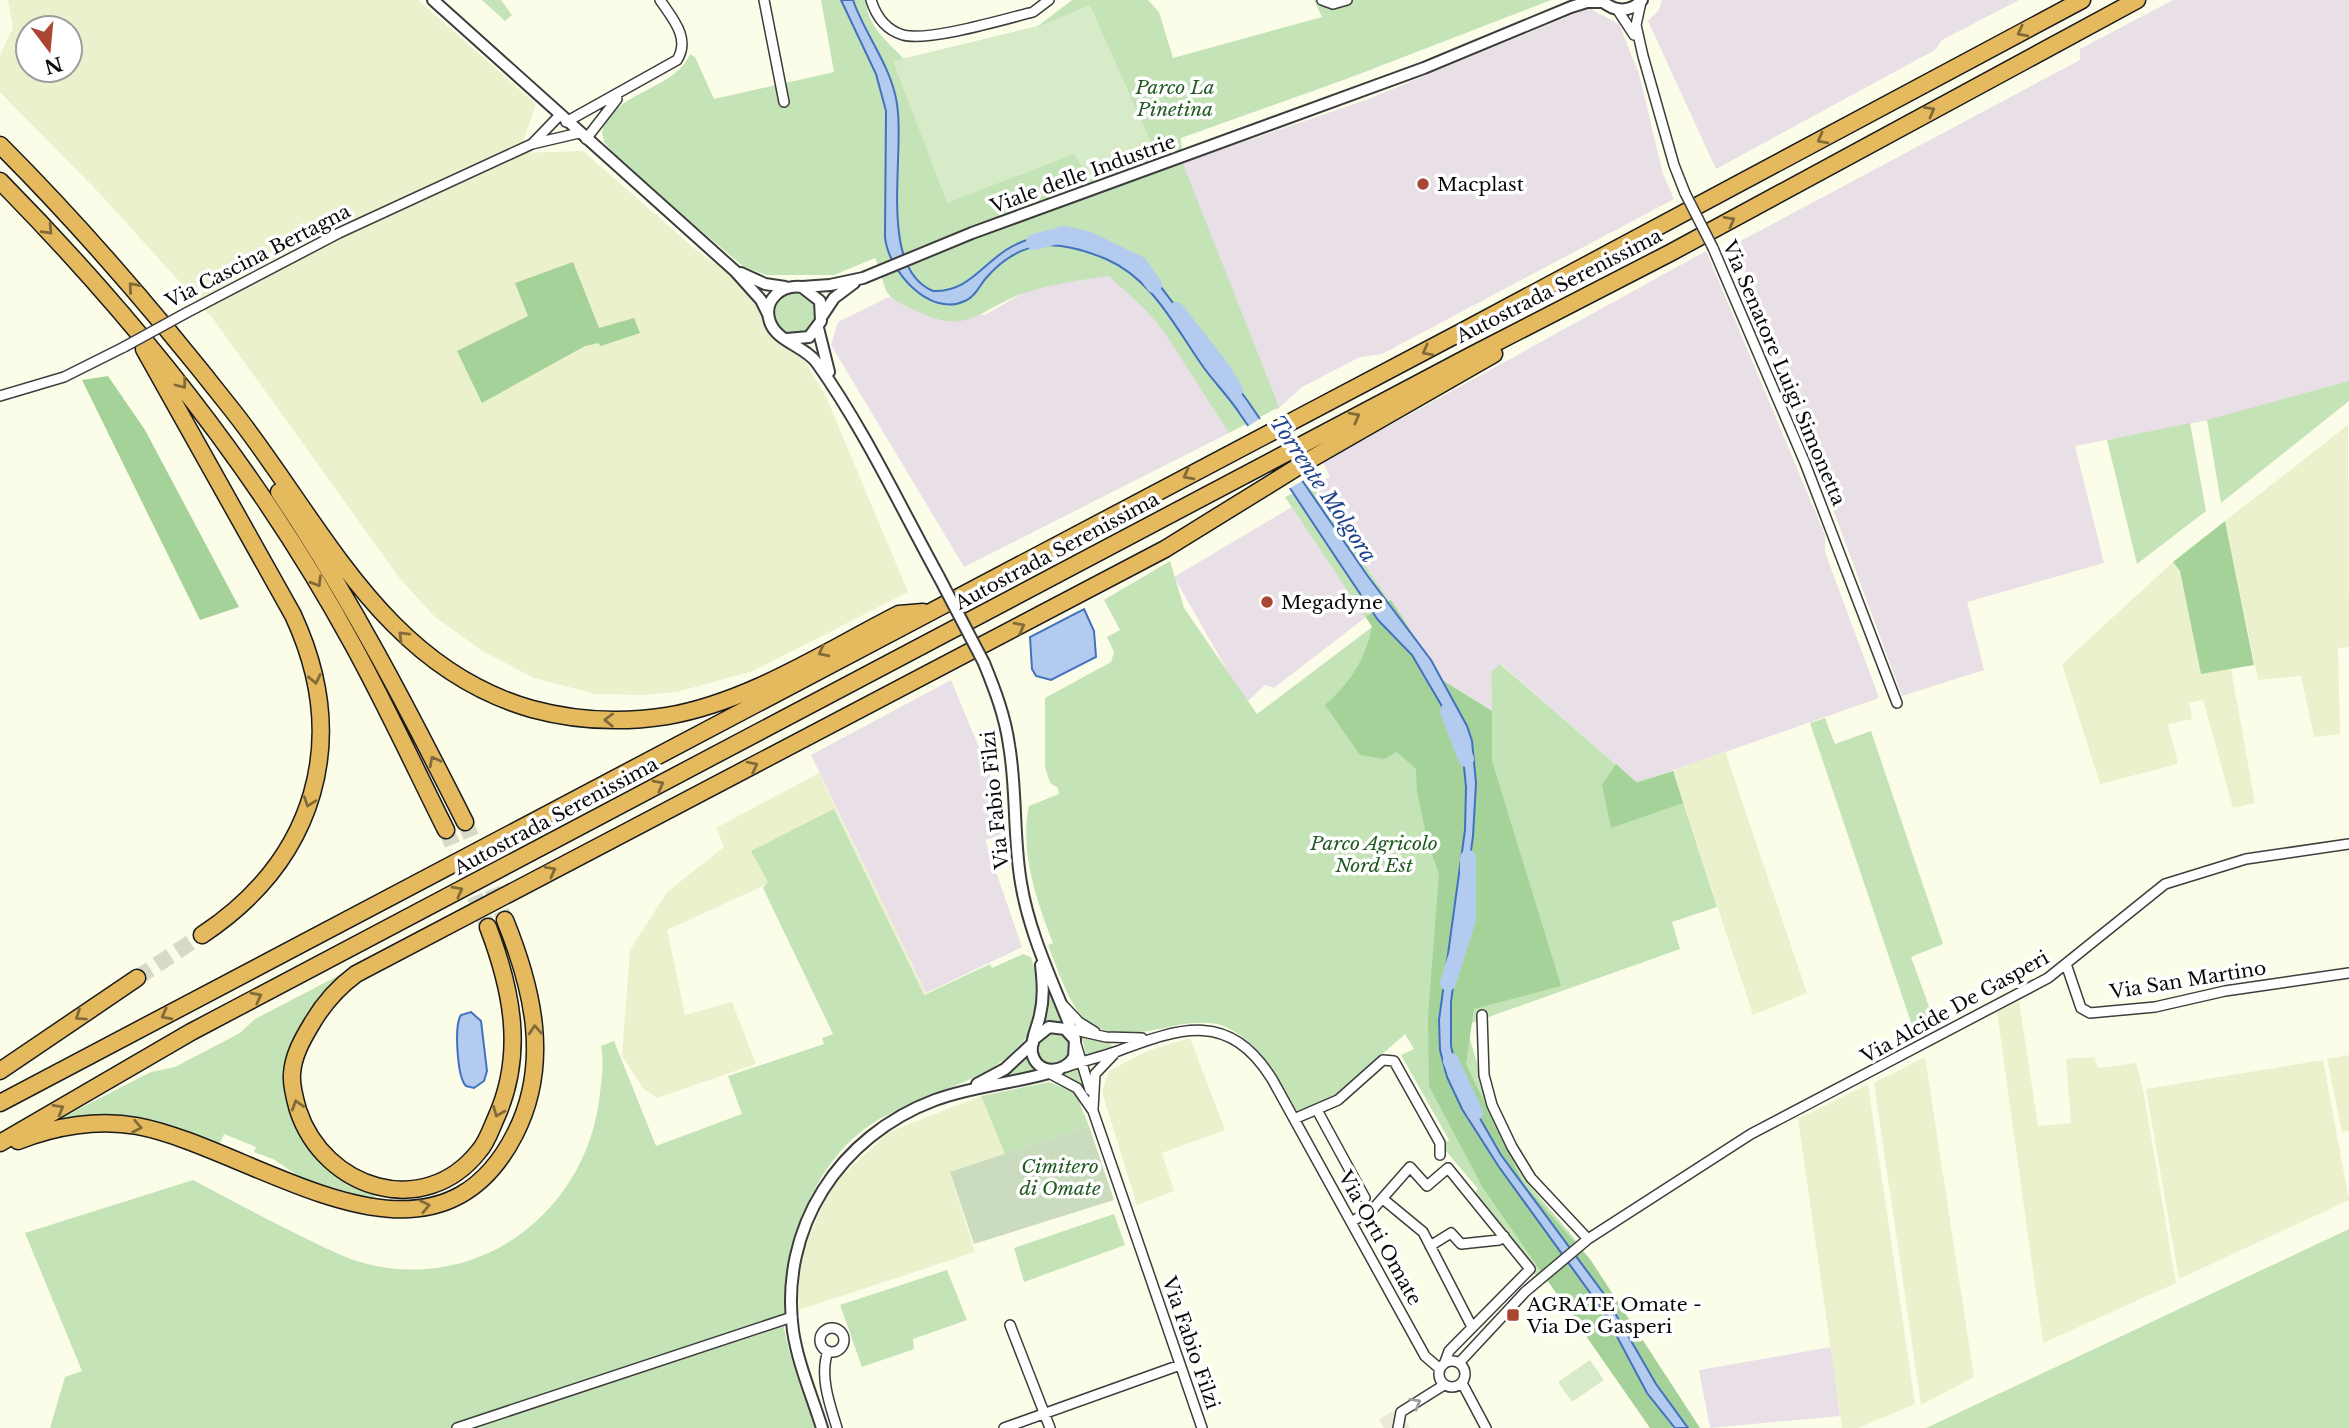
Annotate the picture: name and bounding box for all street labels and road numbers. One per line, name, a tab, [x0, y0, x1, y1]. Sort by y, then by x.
street label: Viale delle Industrie	[986, 130, 1179, 219]
street label: Via Cascina Bertagna	[161, 199, 355, 313]
street label: Autostrada Serenissima	[1451, 224, 1666, 348]
street label: Via Senatore Luigi Simonetta	[1717, 236, 1851, 509]
street label: Autostrada Serenissima	[950, 487, 1163, 615]
street label: Via Fabio Filzi	[976, 729, 1014, 871]
street label: Autostrada Serenissima	[449, 752, 662, 880]
street label: Via Alcide De Gasperi	[1856, 946, 2053, 1069]
street label: Via San Martino	[2107, 956, 2268, 1004]
street label: Via Orti Omate	[1333, 1166, 1426, 1309]
street label: Via Fabio Filzi	[1157, 1273, 1225, 1413]

